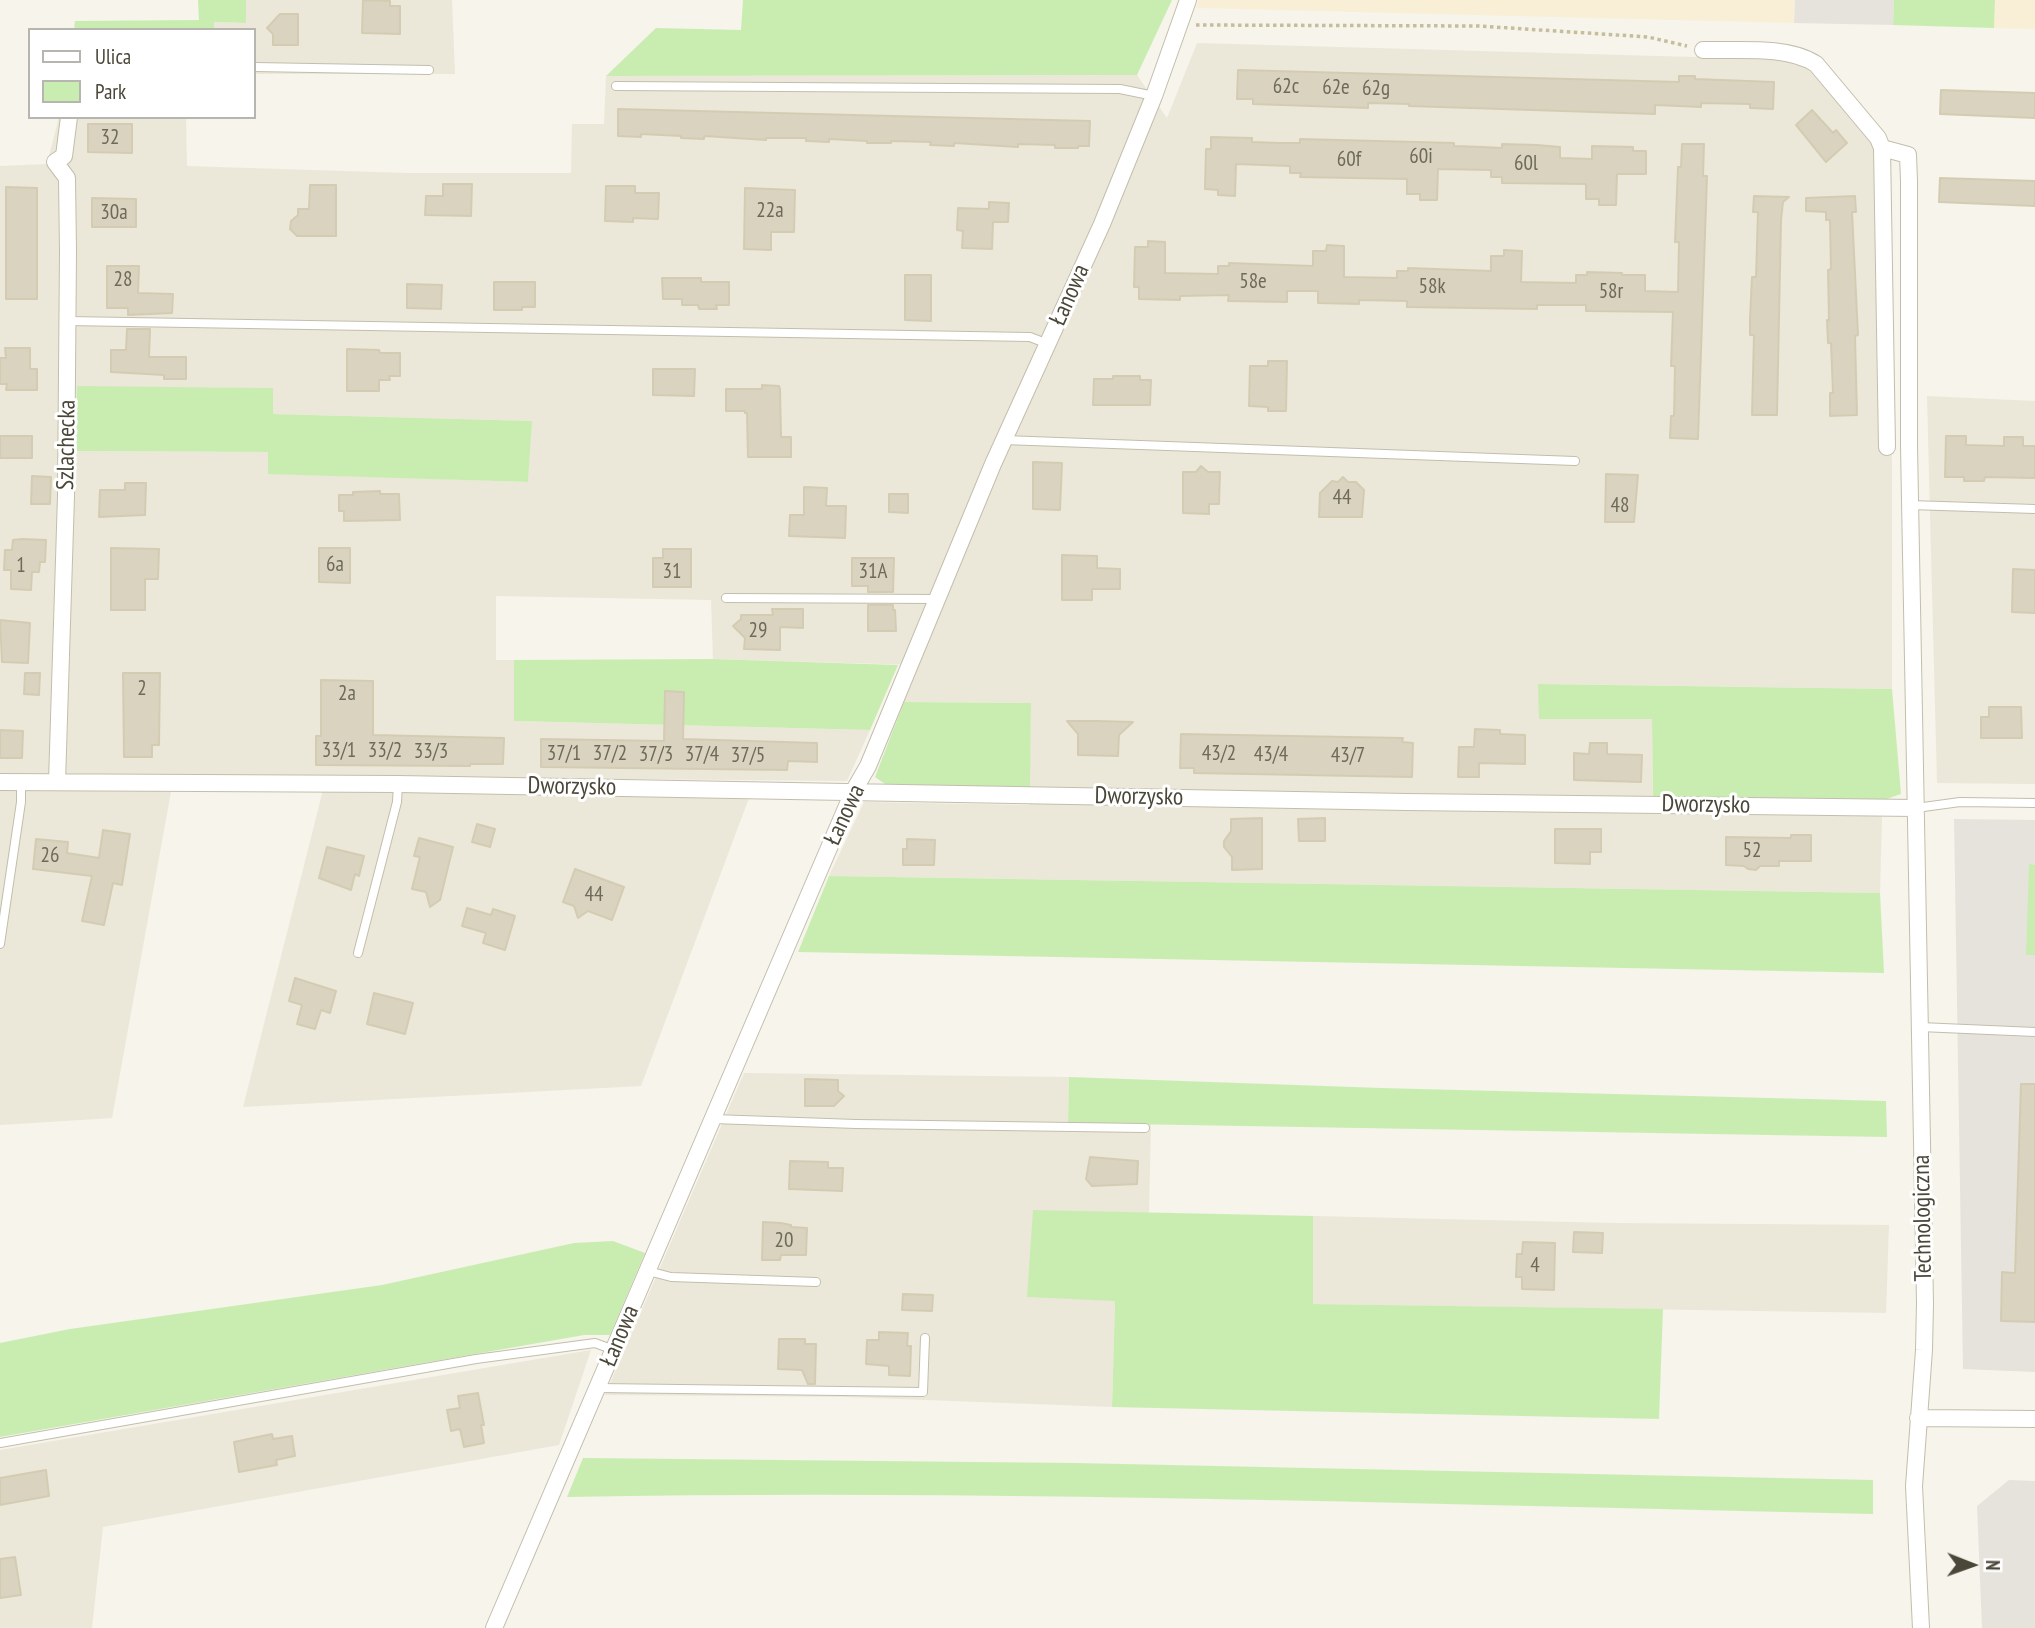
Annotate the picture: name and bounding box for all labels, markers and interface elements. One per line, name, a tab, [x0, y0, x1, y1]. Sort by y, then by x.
legend	[28, 28, 256, 119]
text: Ulica	[95, 43, 131, 70]
house number: 62c	[1273, 74, 1299, 100]
house number: 62e	[1322, 75, 1350, 101]
house number: 62g	[1362, 76, 1390, 102]
text: Park	[95, 78, 126, 105]
house number: 32	[101, 125, 119, 151]
house number: 60i	[1409, 144, 1433, 170]
house number: 60f	[1337, 147, 1361, 173]
house number: 60l	[1514, 151, 1538, 177]
house number: 22a	[756, 198, 784, 224]
house number: 30a	[100, 200, 128, 226]
street label: Łanowa	[1044, 260, 1096, 330]
house number: 28	[114, 267, 132, 293]
house number: 58e	[1239, 269, 1267, 295]
house number: 58k	[1418, 274, 1446, 300]
house number: 58r	[1599, 279, 1623, 305]
street label: Szlachecka	[52, 400, 82, 490]
house number: 44	[1333, 485, 1351, 511]
house number: 48	[1611, 493, 1629, 519]
house number: 6a	[326, 552, 344, 578]
house number: 1	[16, 553, 26, 579]
house number: 31	[663, 559, 681, 585]
house number: 31A	[859, 559, 887, 585]
house number: 29	[749, 618, 767, 644]
house number: 2	[137, 676, 147, 702]
house number: 2a	[338, 681, 356, 707]
house number: 33/1	[322, 738, 356, 764]
house number: 33/2	[368, 738, 402, 764]
house number: 33/3	[414, 739, 448, 765]
house number: 37/1	[547, 741, 581, 767]
house number: 37/2	[593, 741, 627, 767]
house number: 43/2	[1202, 741, 1236, 767]
house number: 37/3	[639, 742, 673, 768]
house number: 37/4	[685, 742, 719, 768]
house number: 43/4	[1254, 742, 1288, 768]
house number: 37/5	[731, 743, 765, 769]
house number: 43/7	[1331, 743, 1365, 769]
street label: Dworzysko	[527, 772, 617, 802]
street label: Łanowa	[818, 780, 872, 850]
street label: Dworzysko	[1094, 782, 1184, 812]
street label: Dworzysko	[1661, 790, 1751, 820]
house number: 52	[1743, 838, 1761, 864]
house number: 26	[41, 843, 59, 869]
house number: 44	[585, 882, 603, 908]
street label: Technologiczna	[1907, 1154, 1939, 1282]
house number: 20	[775, 1228, 793, 1254]
house number: 4	[1530, 1253, 1540, 1279]
street label: Łanowa	[594, 1301, 646, 1371]
north arrow	[1937, 1530, 2007, 1600]
text: N	[1981, 1560, 2005, 1571]

